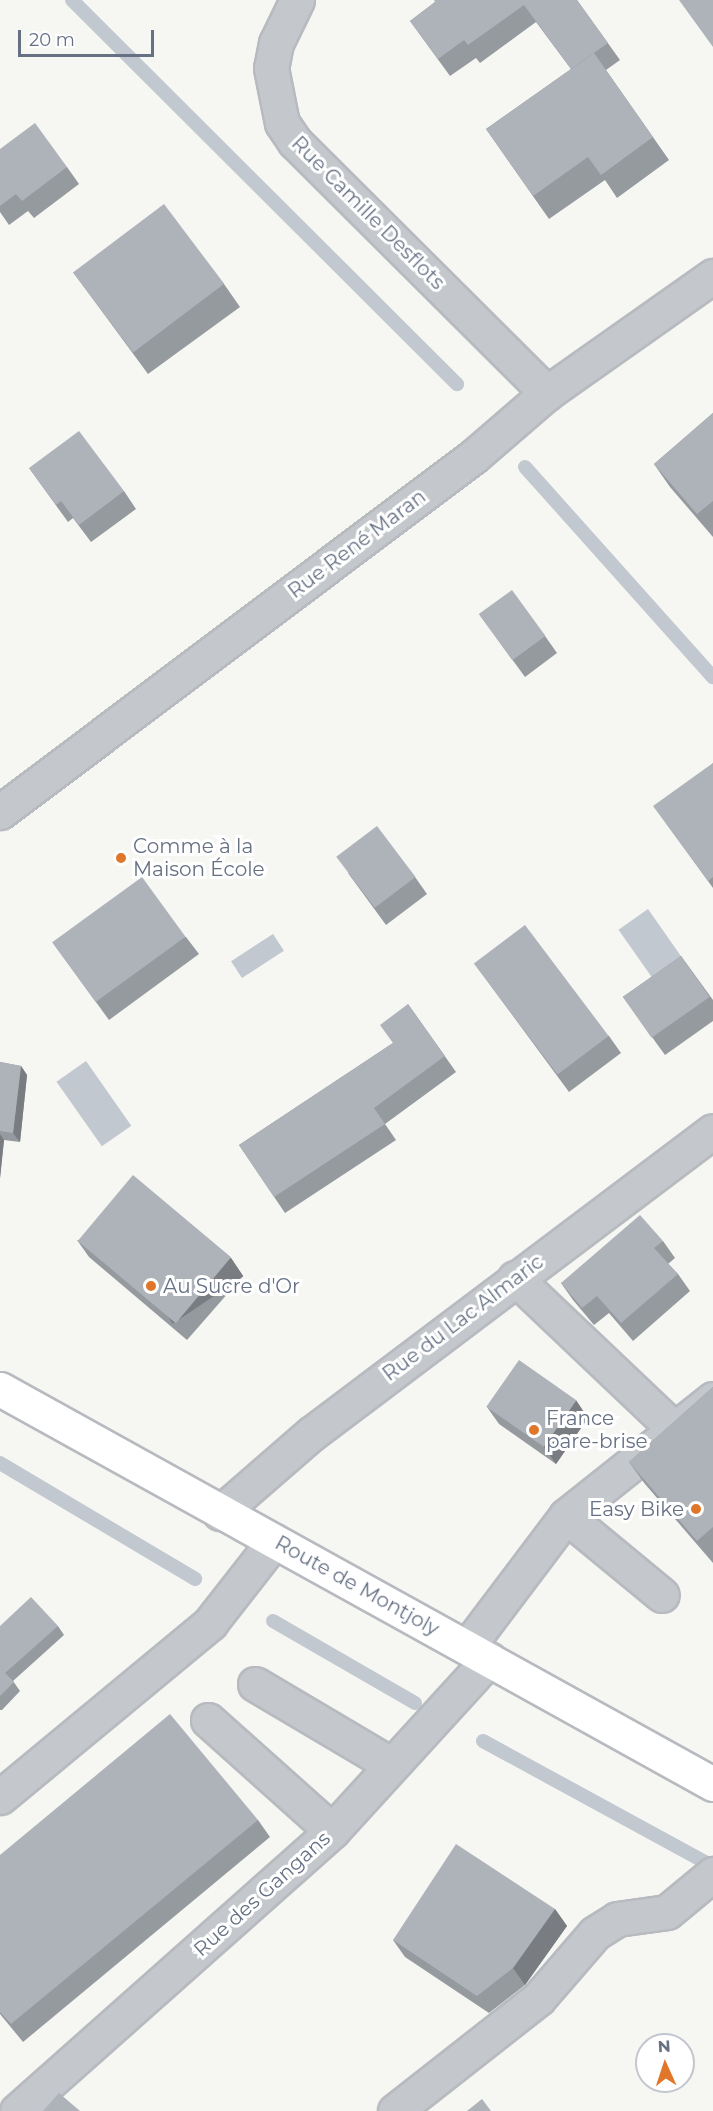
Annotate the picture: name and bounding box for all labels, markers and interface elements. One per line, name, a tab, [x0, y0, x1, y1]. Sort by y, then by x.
scale bar	[21, 18, 158, 56]
text: 20 m	[29, 29, 75, 51]
street label: Rue Camille Desflots	[286, 131, 450, 295]
street label: Rue René Maran	[283, 484, 431, 604]
place label: Comme à la Maison École	[133, 834, 265, 881]
marker: Comme à la Maison École	[114, 851, 128, 865]
street label: Rue du Lac Almaric	[378, 1250, 548, 1386]
place label: Au Sucre d'Or	[163, 1274, 300, 1298]
marker: Au Sucre d'Or	[144, 1279, 158, 1293]
place label: France pare-brise	[546, 1406, 648, 1453]
marker: France pare-brise	[527, 1423, 541, 1437]
place label: Easy Bike	[589, 1497, 684, 1521]
marker: Easy Bike	[689, 1502, 703, 1516]
street label: Route de Montjoly	[271, 1531, 443, 1641]
street label: Rue des Gangans	[189, 1826, 335, 1962]
north arrow	[635, 2033, 695, 2093]
text: N	[657, 2037, 671, 2056]

